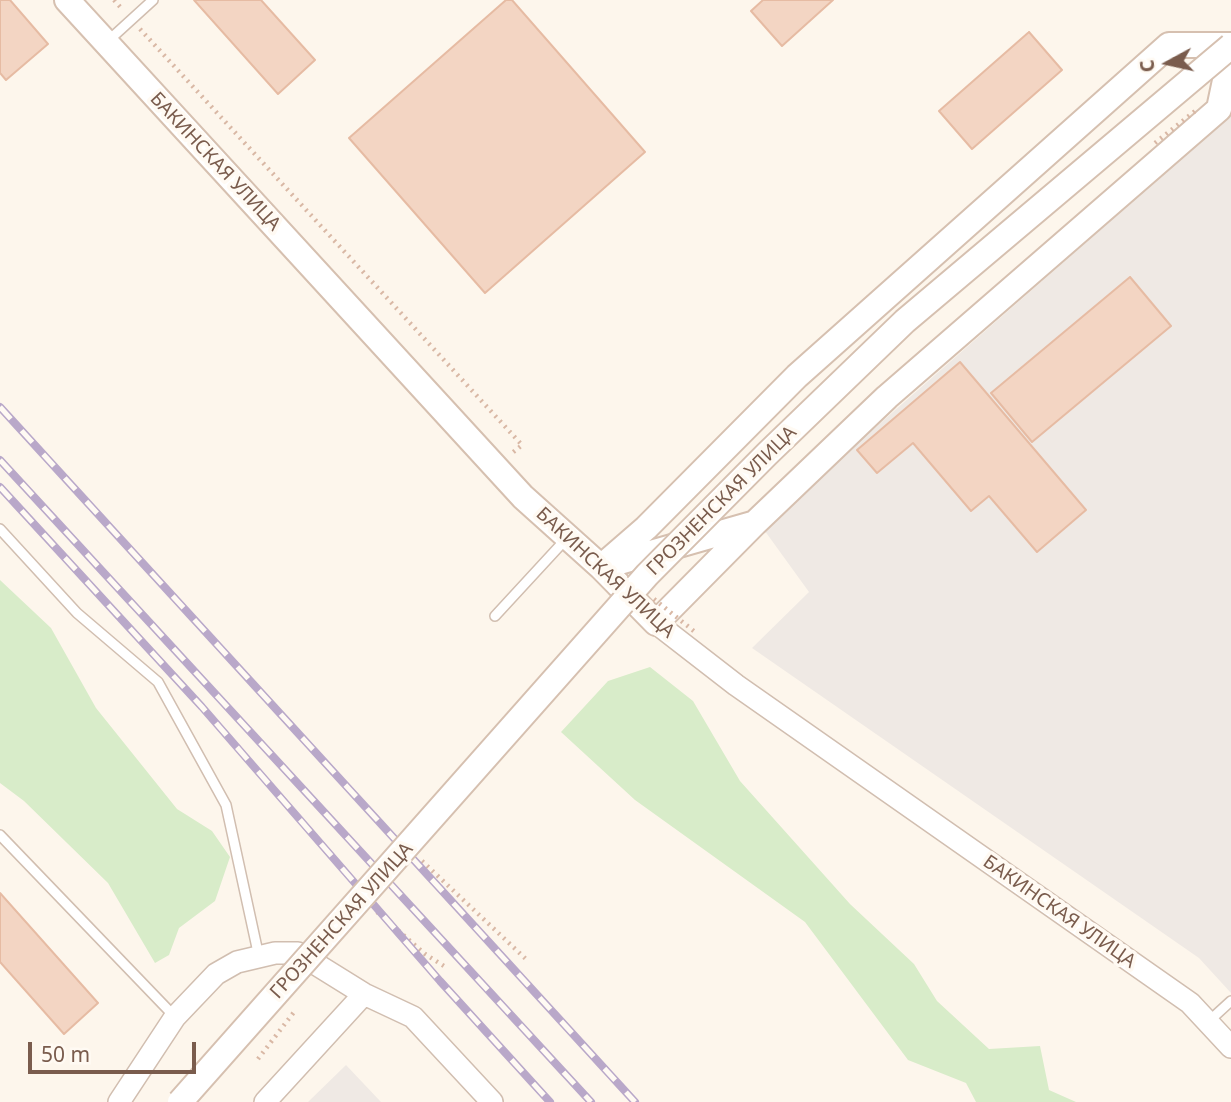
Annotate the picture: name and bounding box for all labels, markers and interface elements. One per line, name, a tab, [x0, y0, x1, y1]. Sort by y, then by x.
north arrow	[1133, 28, 1203, 98]
text: С	[1133, 58, 1161, 74]
street label: БАКИНСКАЯ УЛИЦА	[145, 88, 285, 236]
street label: ГРОЗНЕНСКАЯ УЛИЦА	[642, 421, 802, 581]
street label: БАКИНСКАЯ УЛИЦА	[531, 503, 679, 643]
street label: ГРОЗНЕНСКАЯ УЛИЦА	[266, 838, 418, 1004]
street label: БАКИНСКАЯ УЛИЦА	[978, 851, 1140, 973]
scale bar	[32, 1028, 200, 1072]
text: 50 m	[41, 1040, 90, 1068]

